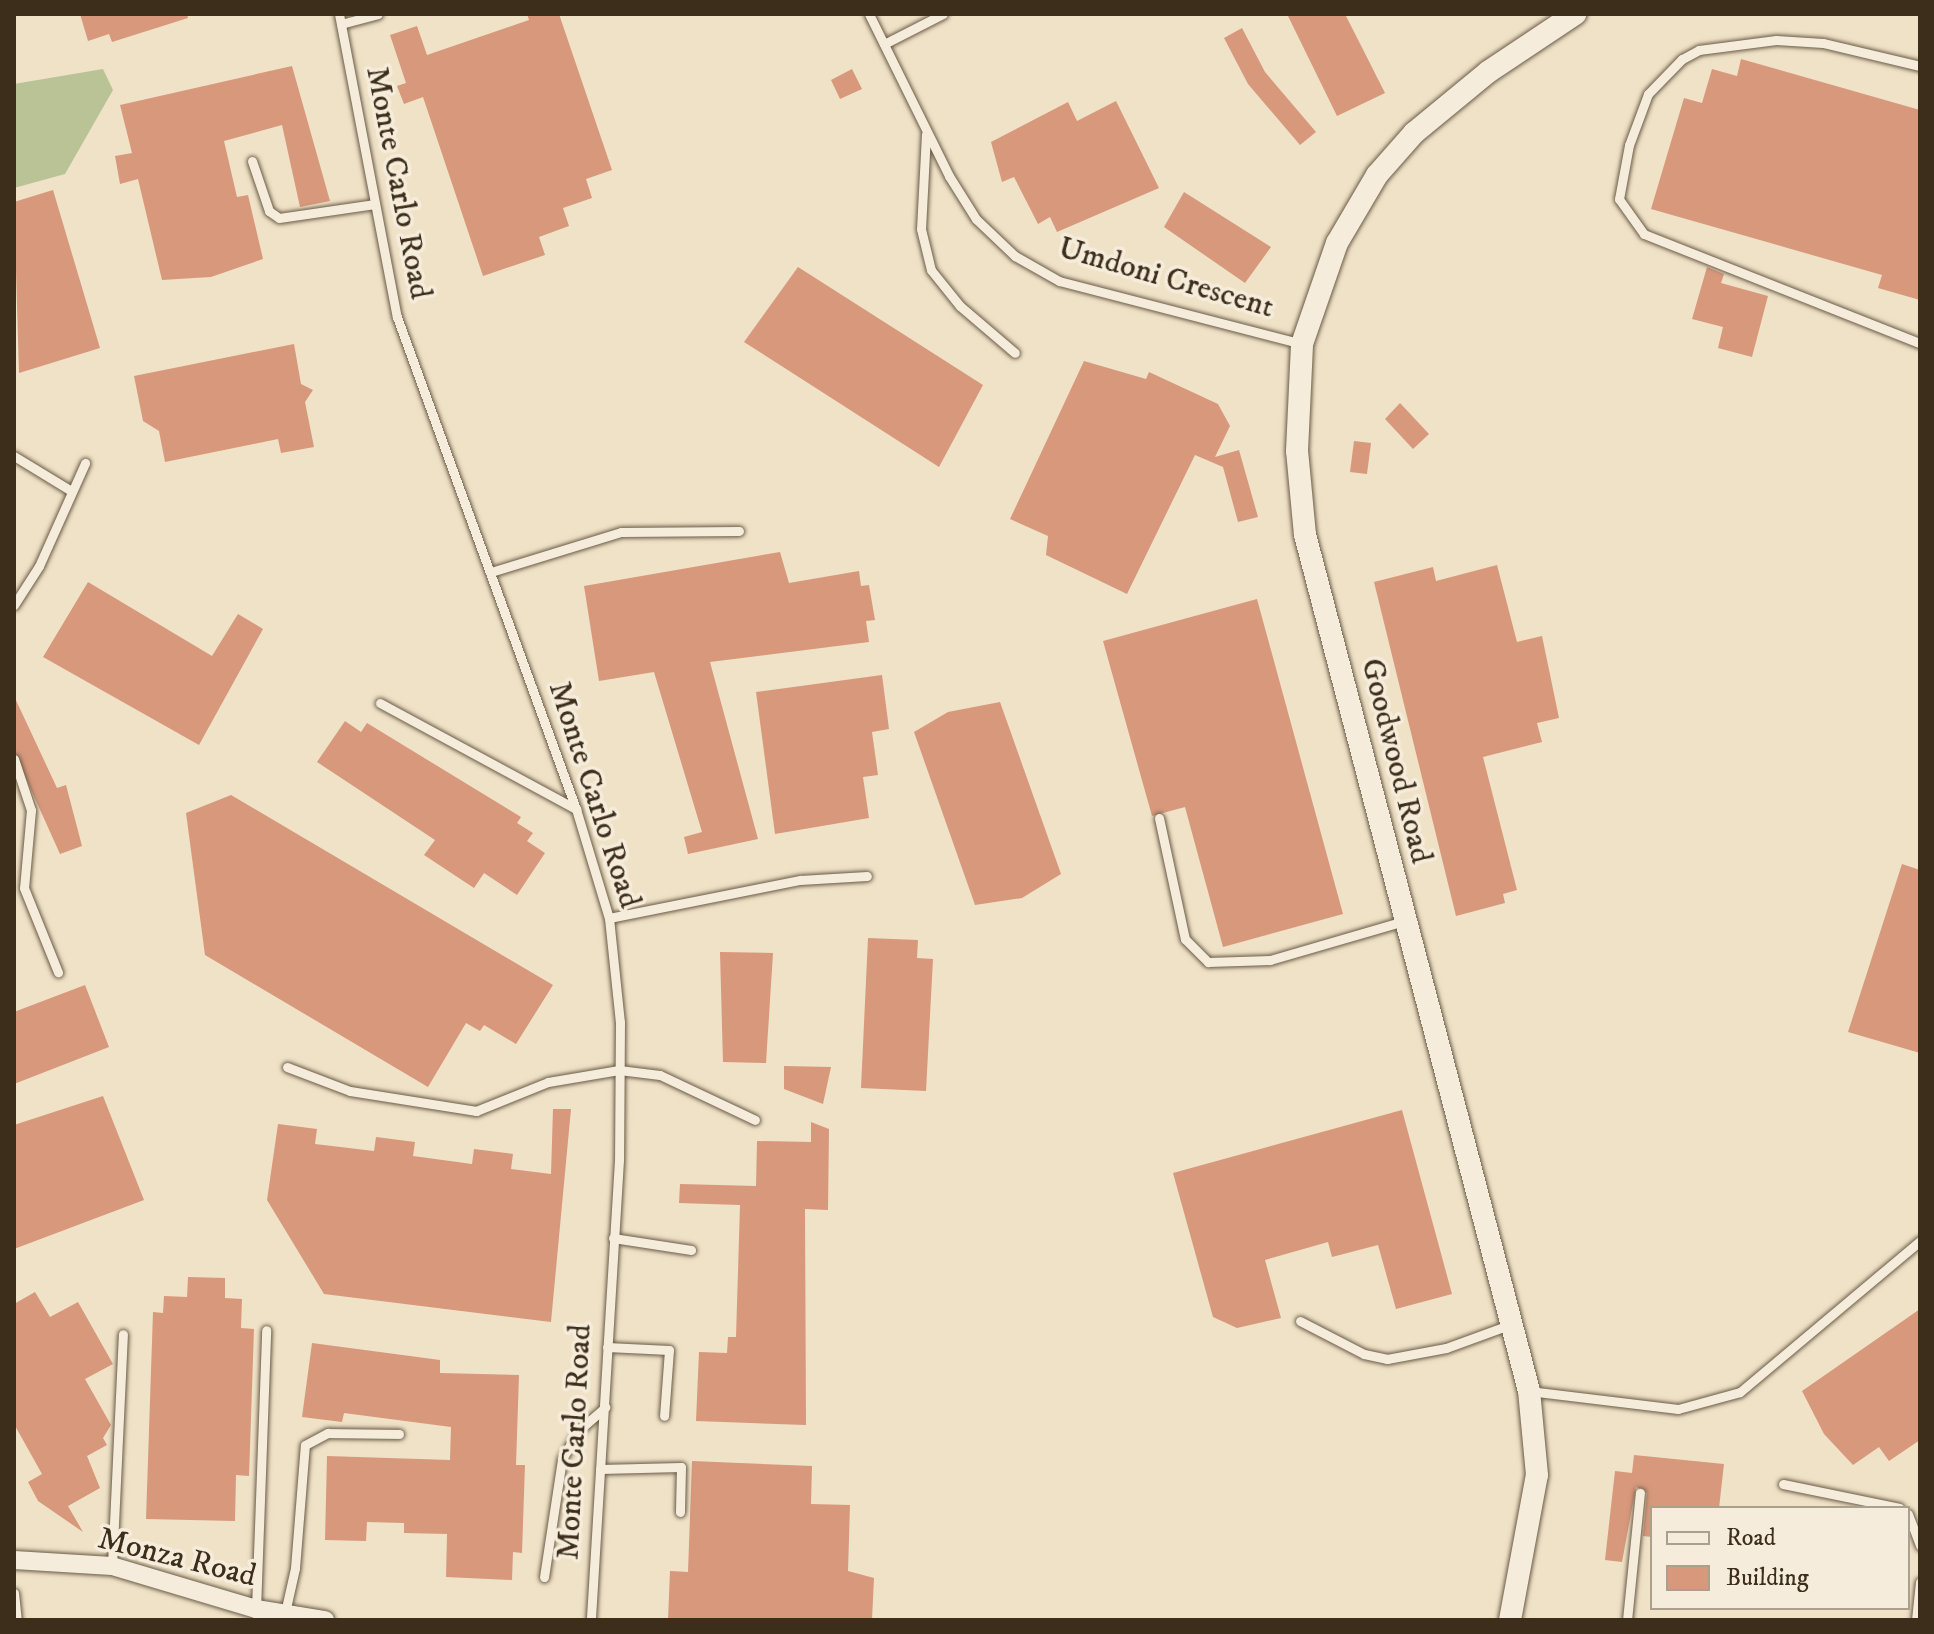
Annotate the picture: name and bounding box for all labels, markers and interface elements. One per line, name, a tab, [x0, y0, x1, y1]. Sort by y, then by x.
street label: Monte Carlo Road	[357, 63, 439, 303]
street label: Umdoni Crescent	[1054, 229, 1278, 327]
street label: Goodwood Road	[1352, 654, 1440, 868]
street label: Monte Carlo Road	[539, 677, 649, 913]
street label: Monte Carlo Road	[550, 1323, 600, 1561]
legend	[1650, 1506, 1910, 1610]
street label: Monza Road	[94, 1520, 260, 1596]
text: Road	[1726, 1523, 1776, 1553]
text: Building	[1726, 1563, 1809, 1593]

